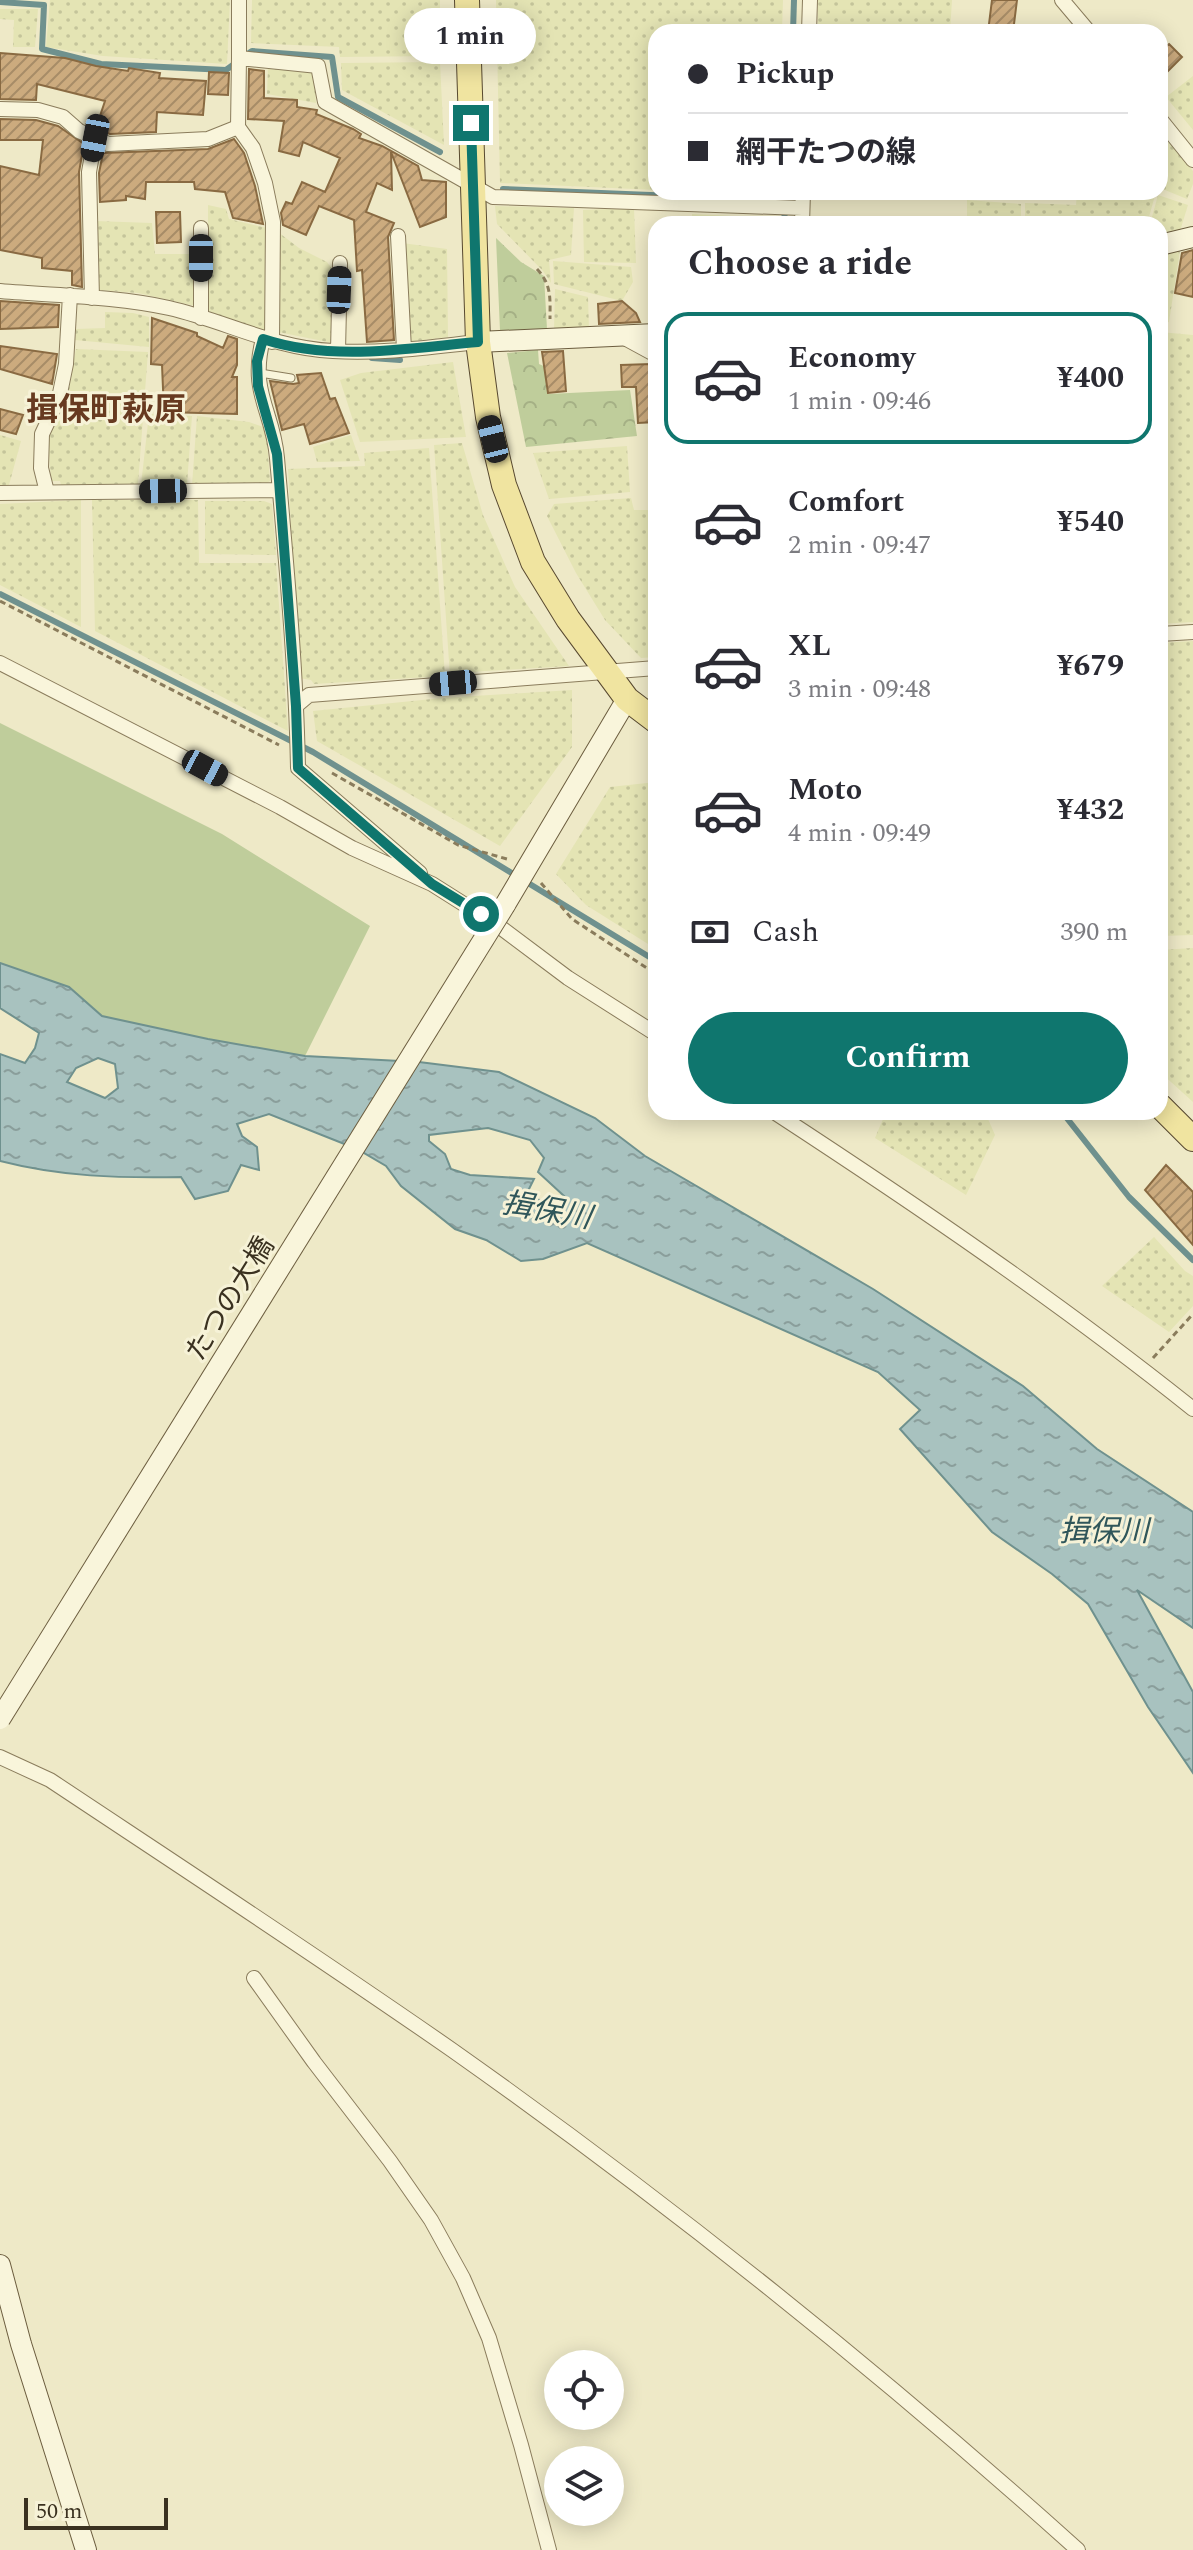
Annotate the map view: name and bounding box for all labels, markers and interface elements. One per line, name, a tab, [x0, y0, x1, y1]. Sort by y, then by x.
callout: 1 min	[405, 7, 537, 63]
text: 1 min	[435, 16, 505, 56]
text: Pickup	[736, 51, 834, 97]
route end	[453, 105, 489, 141]
car	[79, 112, 111, 164]
text: 網干たつの線	[736, 130, 916, 176]
car	[189, 234, 213, 282]
text: Choose a ride	[688, 236, 912, 291]
car	[326, 266, 352, 314]
text: Economy	[788, 335, 915, 381]
icon: car	[692, 342, 764, 414]
text: ¥400	[1057, 355, 1124, 401]
text: 1 min · 09:46	[788, 381, 931, 421]
district label: 揖保町萩原	[26, 386, 186, 435]
car	[476, 413, 510, 465]
car	[139, 479, 187, 503]
text: Comfort	[788, 479, 904, 525]
icon: car	[692, 486, 764, 558]
text: ¥540	[1057, 499, 1124, 545]
text: 2 min · 09:47	[788, 525, 931, 565]
text: XL	[788, 623, 831, 669]
icon: car	[692, 630, 764, 702]
text: ¥679	[1057, 643, 1124, 689]
car	[428, 669, 478, 697]
text: 3 min · 09:48	[788, 669, 931, 709]
car	[178, 746, 232, 790]
text: Moto	[788, 767, 862, 813]
icon: car	[692, 774, 764, 846]
text: ¥432	[1057, 787, 1124, 833]
text: 4 min · 09:49	[788, 813, 931, 853]
route start	[463, 896, 499, 932]
text: Cash	[752, 909, 819, 955]
icon: cash	[688, 910, 732, 954]
text: 390 m	[1060, 912, 1128, 952]
button: Confirm	[688, 1012, 1128, 1104]
water label: 揖保川	[499, 1181, 598, 1242]
street label: たつの大橋	[175, 1228, 286, 1370]
water label: 揖保川	[1059, 1509, 1152, 1555]
map controls	[544, 2350, 624, 2526]
button: locate	[544, 2350, 624, 2430]
button: layers	[544, 2446, 624, 2526]
scale bar	[24, 2494, 168, 2530]
text: 50 m	[36, 2495, 82, 2528]

